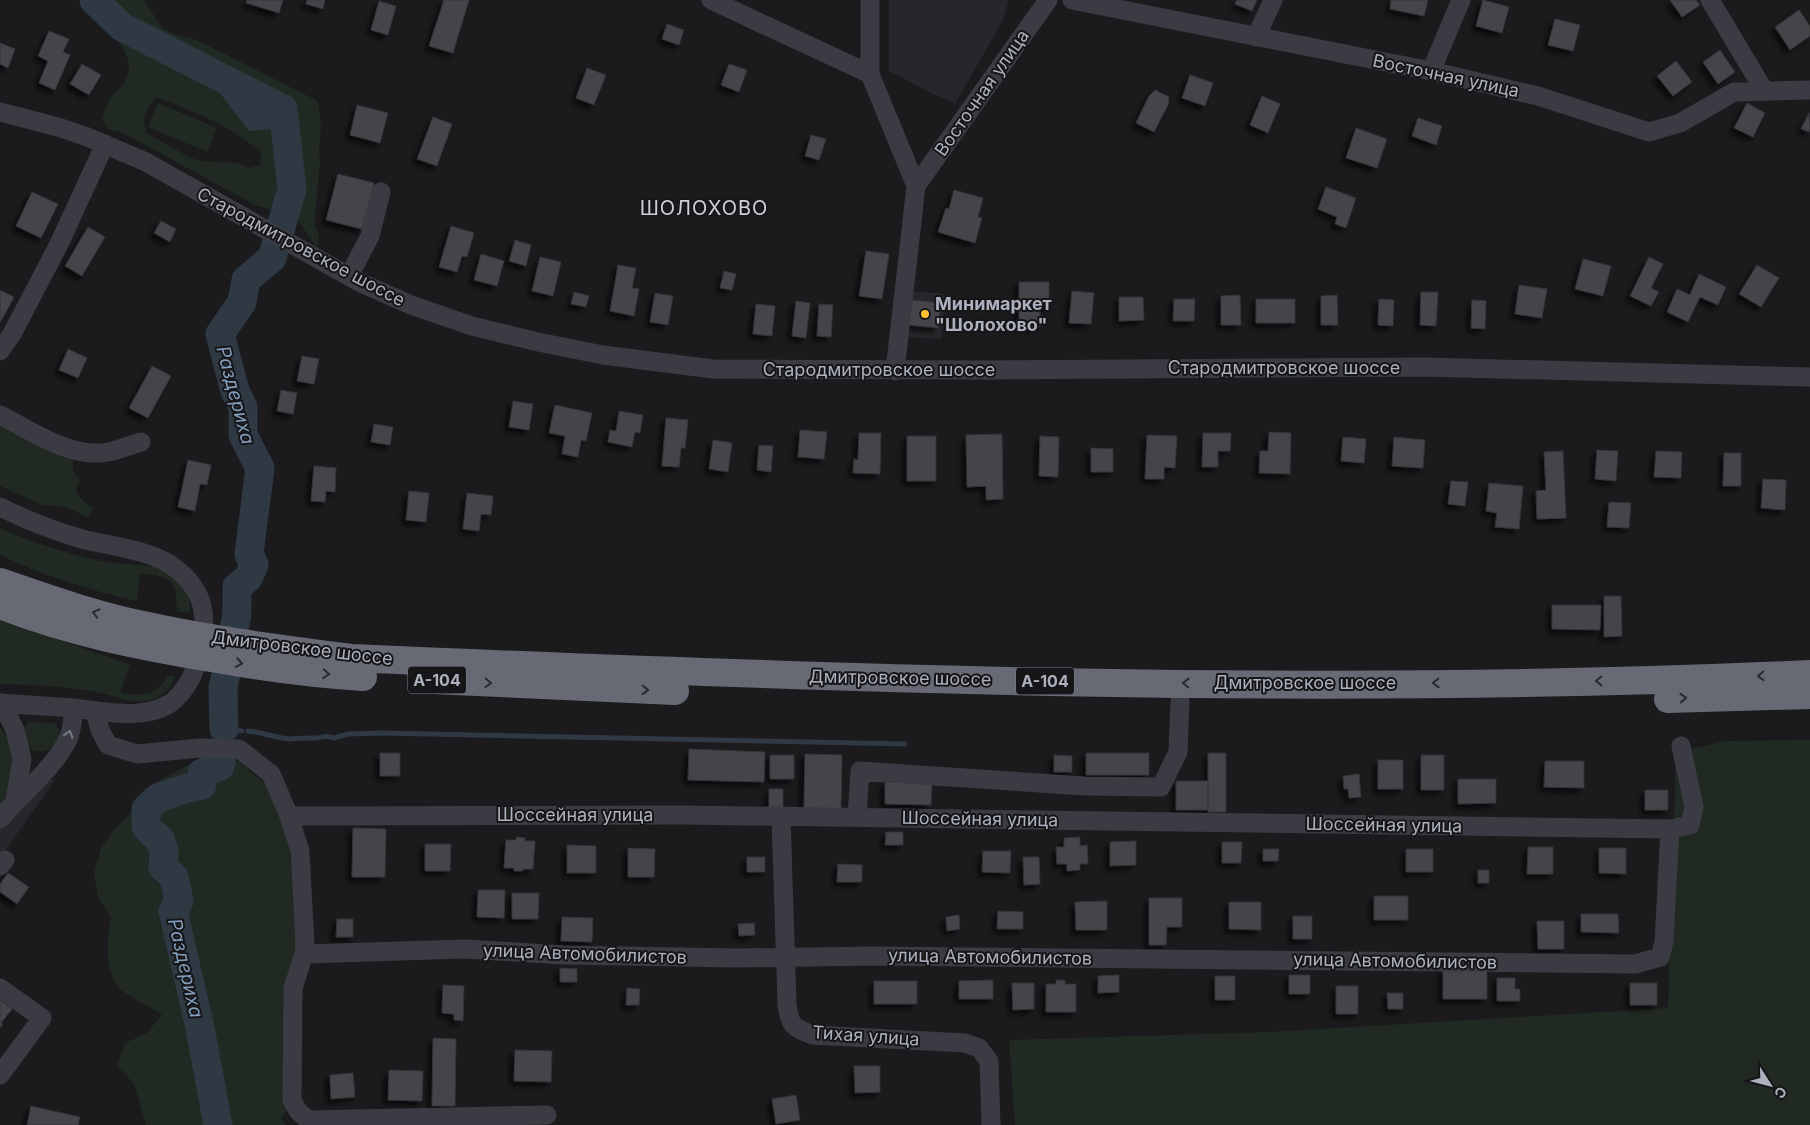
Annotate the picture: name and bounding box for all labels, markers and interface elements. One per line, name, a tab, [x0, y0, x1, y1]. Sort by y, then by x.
street label: Восточная улица	[930, 26, 1033, 160]
street label: Восточная улица	[1371, 50, 1521, 101]
street label: Стародмитровское шоссе	[194, 183, 409, 310]
district label: ШОЛОХОВО	[640, 196, 768, 220]
place label: Минимаркет "Шолохово"	[935, 293, 1052, 335]
marker: Минимаркет "Шолохово"	[919, 308, 931, 320]
water label: Раздериха	[211, 343, 260, 447]
street label: Стародмитровское шоссе	[1168, 357, 1400, 378]
street label: Стародмитровское шоссе	[763, 359, 995, 380]
one-way arrow	[91, 608, 100, 619]
street label: Дмитровское шоссе	[210, 626, 394, 669]
one-way arrow	[235, 657, 243, 667]
street label: Дмитровское шоссе	[809, 665, 991, 690]
road number: А-104	[408, 666, 466, 694]
one-way arrow	[322, 668, 330, 679]
road number: А-104	[1016, 668, 1074, 694]
one-way arrow	[1757, 670, 1765, 681]
street label: Дмитровское шоссе	[1214, 672, 1396, 693]
one-way arrow	[1595, 676, 1602, 686]
one-way arrow	[484, 678, 492, 688]
one-way arrow	[1182, 678, 1190, 688]
one-way arrow	[1432, 678, 1440, 688]
one-way arrow	[642, 685, 649, 695]
one-way arrow	[1679, 693, 1687, 704]
one-way arrow	[63, 731, 73, 739]
street label: Шоссейная улица	[497, 804, 653, 825]
street label: Шоссейная улица	[901, 807, 1059, 830]
street label: Шоссейная улица	[1305, 813, 1463, 836]
water label: Раздериха	[163, 916, 208, 1020]
street label: улица Автомобилистов	[483, 939, 687, 968]
street label: улица Автомобилистов	[888, 944, 1092, 969]
street label: улица Автомобилистов	[1293, 948, 1497, 973]
street label: Тихая улица	[812, 1021, 920, 1050]
north arrow	[1745, 1060, 1795, 1110]
text: С	[1771, 1084, 1791, 1102]

